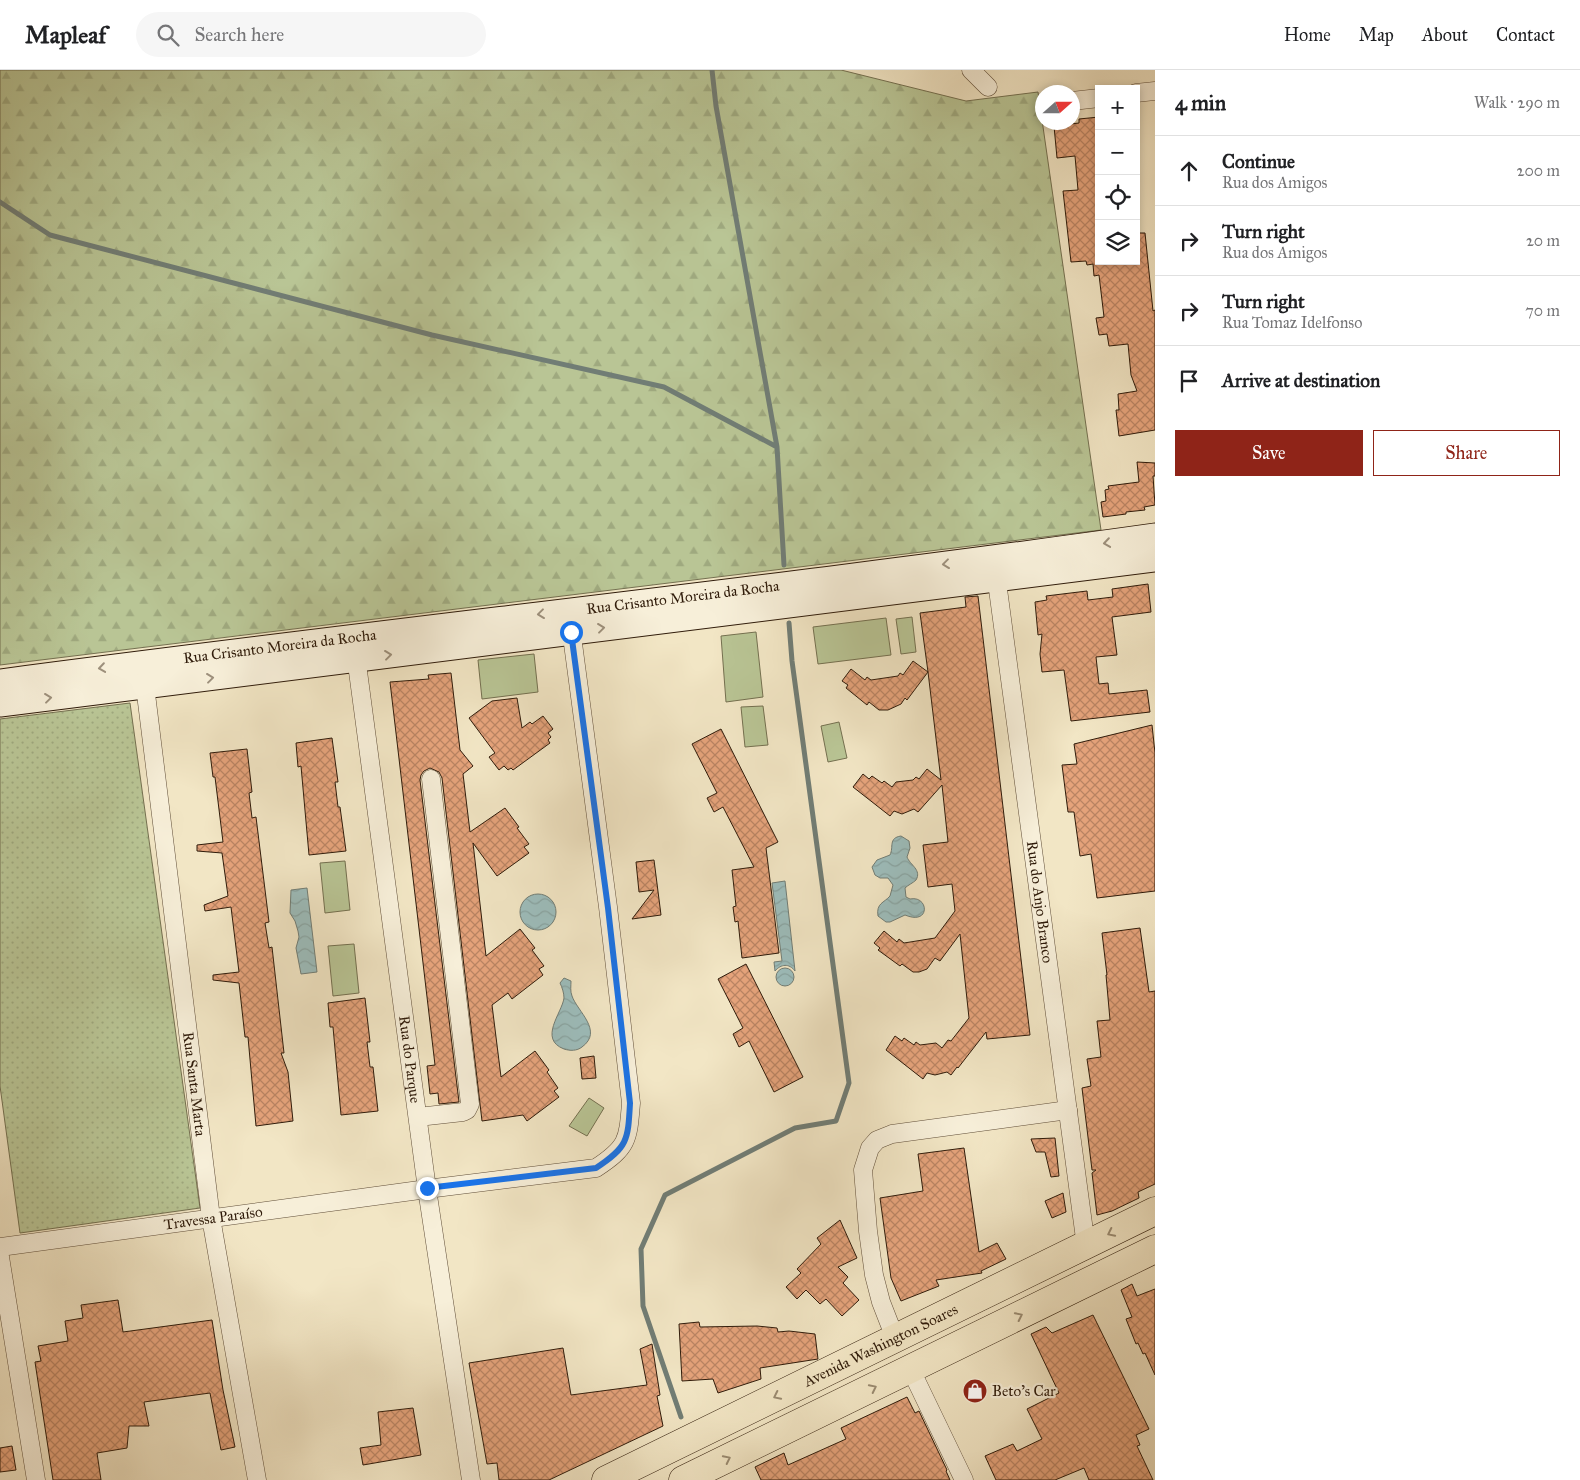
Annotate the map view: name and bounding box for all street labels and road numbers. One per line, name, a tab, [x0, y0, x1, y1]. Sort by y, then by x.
street label: Rua Crisanto Moreira da Rocha	[585, 576, 781, 618]
street label: Rua Crisanto Moreira da Rocha	[182, 626, 378, 667]
street label: Rua do Anjo Branco	[1023, 840, 1057, 965]
street label: Rua do Parque	[395, 1014, 424, 1104]
street label: Rua Santa Marta	[179, 1031, 210, 1138]
street label: Travessa Paraíso	[163, 1202, 264, 1234]
street label: Avenida Washington Soares	[800, 1300, 961, 1391]

